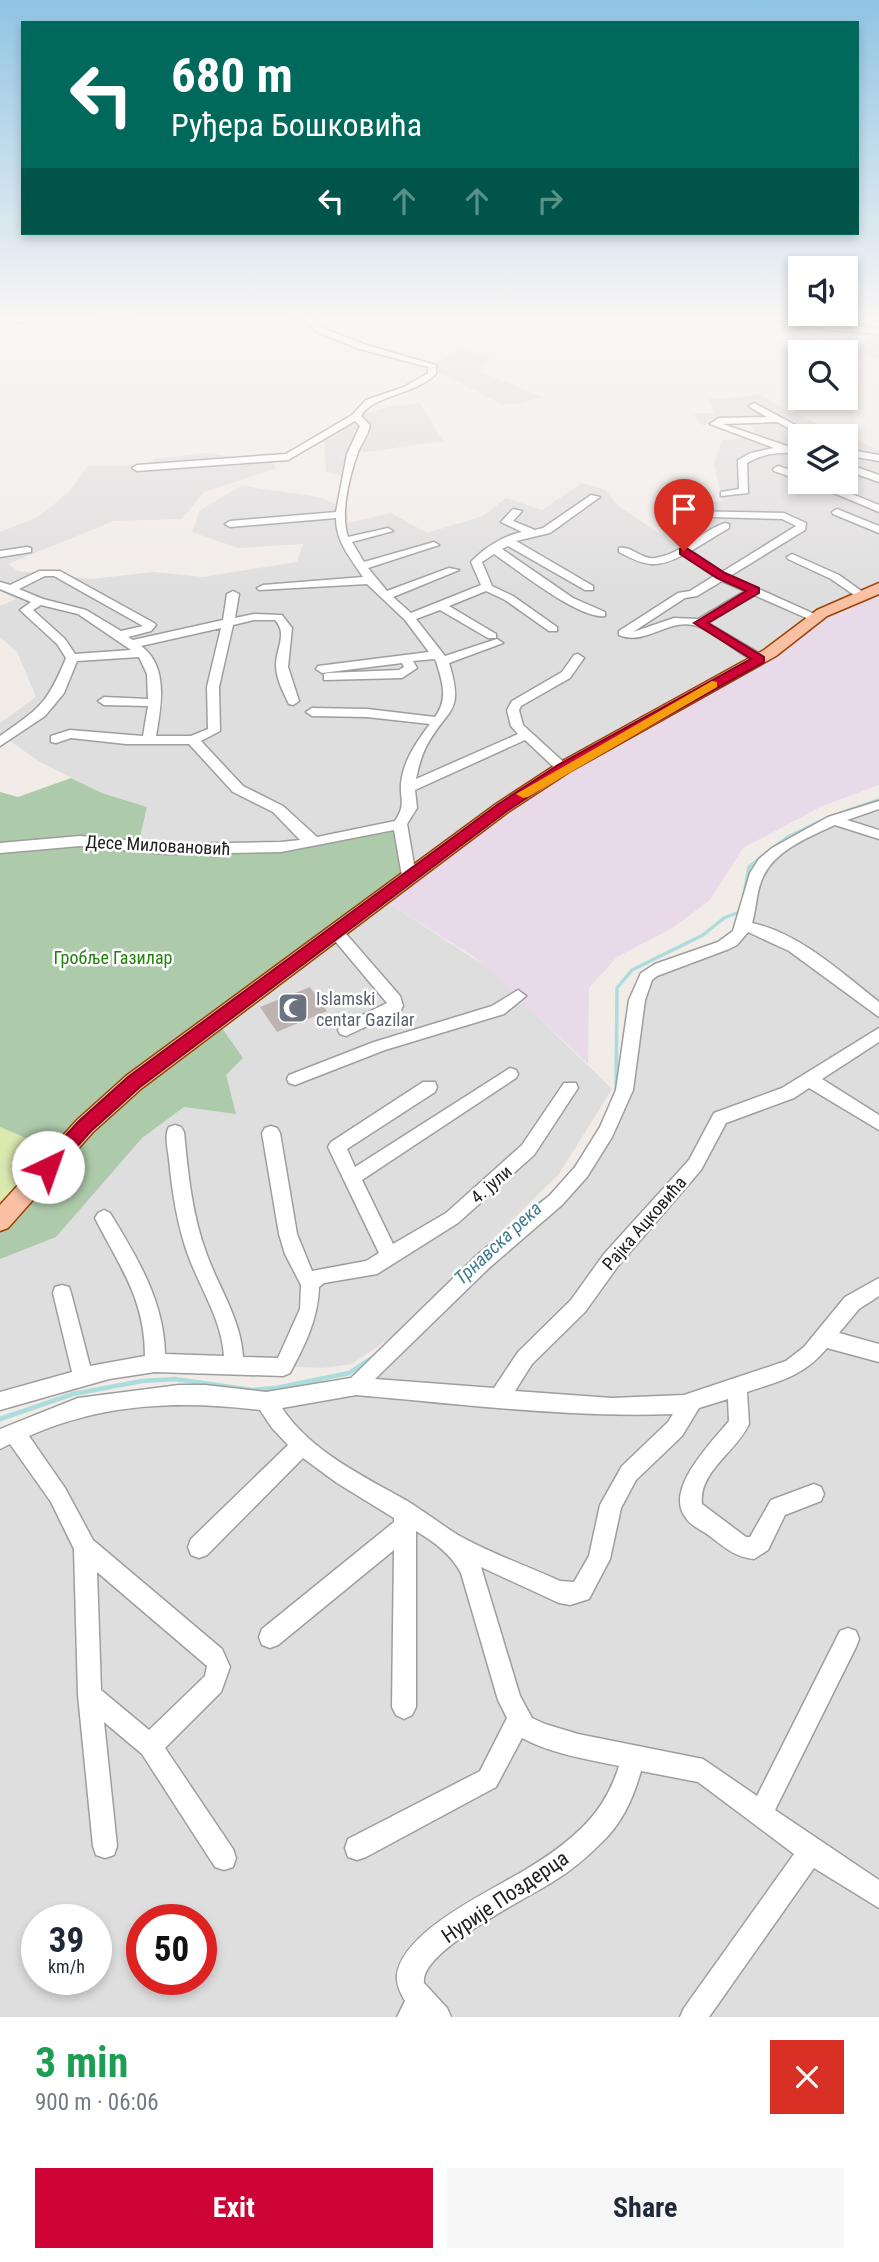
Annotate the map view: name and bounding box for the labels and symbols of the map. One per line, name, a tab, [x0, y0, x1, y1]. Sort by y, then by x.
pin	[654, 479, 714, 551]
street label: Десе Миловановић	[85, 831, 231, 859]
park label: Гробље Газилар	[54, 947, 173, 968]
place label: Islamski centar Gazilar	[316, 988, 415, 1030]
mosque icon: Islamski centar Gazilar	[276, 991, 310, 1025]
position arrow	[11, 1130, 85, 1204]
street label: 4. јули	[466, 1161, 516, 1207]
street label: Рајка Ацковића	[598, 1172, 690, 1274]
water label: Трнавска река	[450, 1197, 546, 1289]
street label: Нурије Поздерца	[437, 1846, 573, 1948]
speed limit sign: 50	[126, 1904, 217, 1995]

